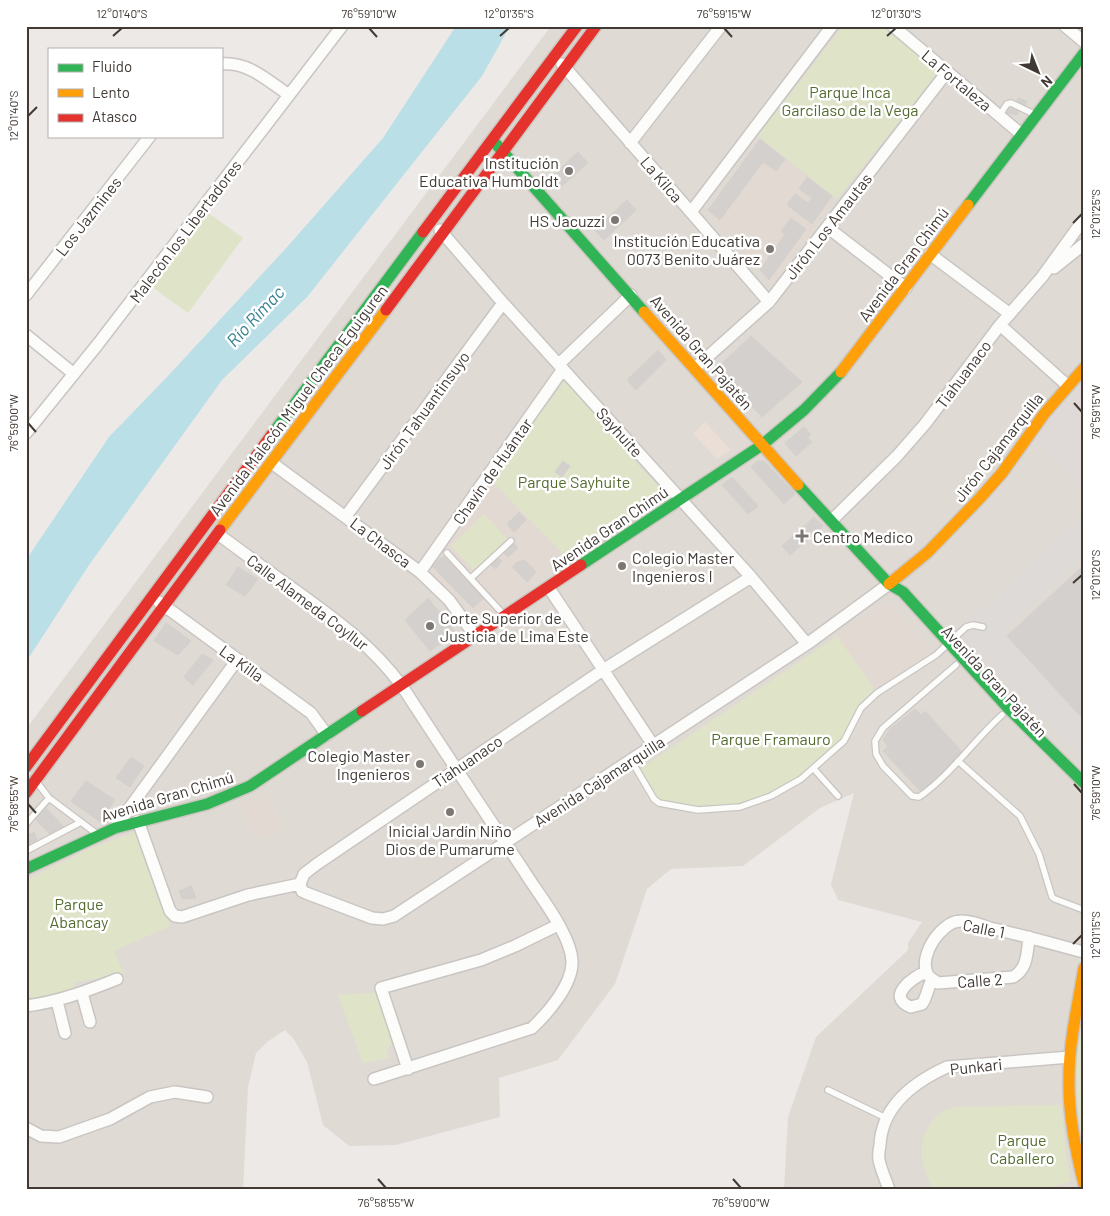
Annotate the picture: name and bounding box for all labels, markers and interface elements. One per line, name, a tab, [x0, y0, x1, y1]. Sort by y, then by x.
text: 12°01'40"S	[97, 6, 147, 20]
text: 76°59'10"W	[341, 6, 397, 20]
text: 12°01'35"S	[484, 6, 534, 20]
text: 76°59'15"W	[697, 6, 752, 20]
text: 12°01'30"S	[871, 6, 921, 20]
street label: La Fortaleza	[918, 45, 996, 115]
legend	[48, 48, 222, 138]
north arrow	[1012, 48, 1062, 98]
text: Fluido	[92, 57, 132, 75]
text: N	[1038, 72, 1056, 91]
park label: Parque Inca Garcilaso de la Vega	[782, 82, 918, 119]
text: Lento	[92, 83, 130, 101]
text: 12°01'40"S	[6, 91, 20, 141]
text: Atasco	[92, 107, 137, 125]
street label: La Kilca	[637, 152, 687, 206]
place label: Institución Educativa Humboldt	[419, 153, 559, 190]
street label: Malecón los Libertadores	[125, 156, 245, 306]
marker: Institución Educativa Humboldt	[563, 165, 575, 177]
street label: Jirón Los Amautas	[781, 169, 875, 283]
street label: Los Jazmines	[51, 173, 125, 259]
text: 12°01'25"S	[1088, 189, 1102, 239]
street label: Avenida Gran Chimú	[854, 203, 952, 325]
place label: HS Jacuzzi	[529, 211, 605, 230]
marker: HS Jacuzzi	[609, 214, 621, 226]
place label: Institución Educativa 0073 Benito Juárez	[614, 231, 760, 268]
marker: Institución Educativa 0073 Benito Juárez	[764, 243, 776, 255]
street label: Avenida Malecón Miguel Checa Eguiguren	[205, 281, 391, 519]
water label: Río Rímac	[221, 281, 289, 351]
street label: Avenida Gran Pajatén	[647, 291, 757, 413]
street label: Tiahuanaco	[931, 336, 995, 412]
street label: Jirón Tahuantinsuyo	[375, 347, 473, 473]
text: 76°59'15"W	[1088, 384, 1102, 439]
street label: Jirón Cajamarquilla	[949, 389, 1047, 505]
text: 76°59'00"W	[6, 394, 20, 452]
street label: Sayhuite	[593, 403, 647, 461]
street label: Chavín de Huántar	[448, 414, 536, 528]
park label: Parque Sayhuite	[518, 472, 630, 491]
street label: Avenida Gran Chimú	[547, 482, 671, 574]
street label: La Chasca	[347, 513, 415, 571]
place label: Centro Medico	[813, 527, 913, 546]
marker: Centro Medico	[795, 529, 809, 543]
place label: Colegio Master Ingenieros I	[632, 548, 735, 585]
street label: Calle Alameda Coyllur	[243, 550, 373, 654]
text: 12°01'20"S	[1088, 550, 1102, 600]
marker: Colegio Master Ingenieros I	[616, 560, 628, 572]
place label: Corte Superior de Justicia de Lima Este	[440, 608, 589, 645]
marker: Corte Superior de Justicia de Lima Este	[424, 620, 436, 632]
street label: Avenida Gran Pajatén	[938, 621, 1052, 741]
street label: La Killa	[216, 641, 268, 685]
park label: Parque Framauro	[711, 729, 831, 748]
street label: Tiahuanaco	[428, 731, 506, 791]
street label: Avenida Cajamarquilla	[530, 732, 668, 830]
place label: Colegio Master Ingenieros	[308, 746, 410, 783]
marker: Colegio Master Ingenieros	[414, 758, 426, 770]
text: 76°59'10"W	[1088, 765, 1102, 821]
street label: Avenida Gran Chimú	[98, 767, 236, 825]
text: 76°58'55"W	[6, 775, 20, 832]
marker: Inicial Jardín Niño Dios de Pumarume	[444, 806, 456, 818]
place label: Inicial Jardín Niño Dios de Pumarume	[385, 821, 515, 858]
park label: Parque Abancay	[50, 894, 109, 931]
text: 12°01'15"S	[1088, 911, 1102, 959]
street label: Calle 1	[961, 915, 1007, 941]
street label: Calle 2	[957, 969, 1003, 991]
street label: Punkari	[949, 1054, 1003, 1078]
park label: Parque Caballero	[989, 1130, 1055, 1167]
text: 76°58'55"W	[358, 1195, 415, 1209]
text: 76°59'00"W	[712, 1195, 770, 1209]

